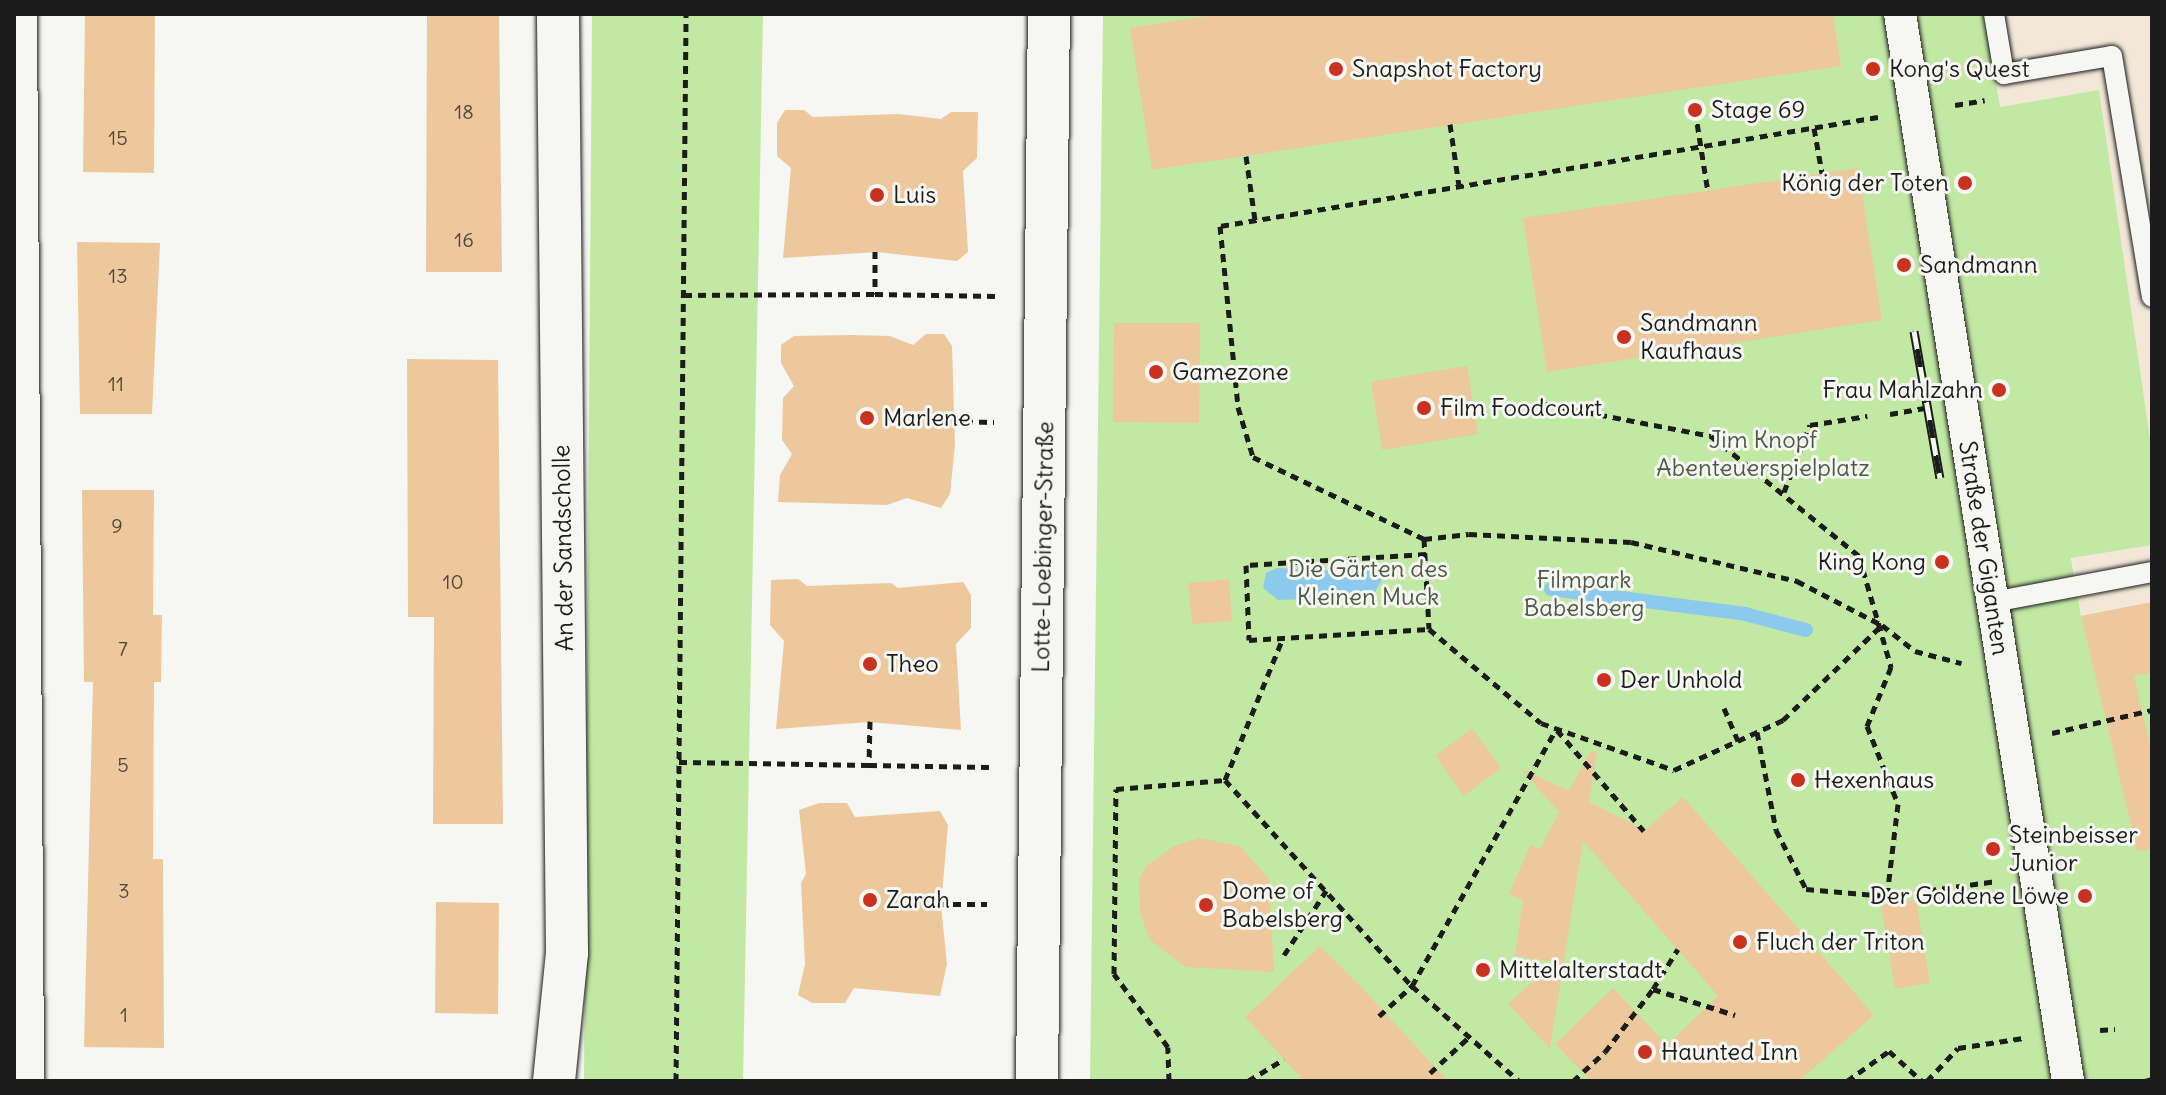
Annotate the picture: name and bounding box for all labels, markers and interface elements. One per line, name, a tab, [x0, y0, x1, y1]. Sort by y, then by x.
place label: Snapshot Factory	[1352, 55, 1542, 83]
place label: Kong's Quest	[1889, 55, 2029, 83]
marker: Snapshot Factory	[1327, 60, 1345, 78]
marker: Kong's Quest	[1864, 60, 1882, 78]
place label: Stage 69	[1711, 96, 1805, 124]
house number: 18	[454, 99, 474, 123]
marker: Stage 69	[1686, 101, 1704, 119]
house number: 15	[108, 125, 128, 149]
place label: König der Toten	[1781, 169, 1949, 197]
marker: König der Toten	[1956, 174, 1974, 192]
place label: Luis	[893, 181, 936, 209]
marker: Luis	[868, 186, 886, 204]
house number: 16	[454, 227, 474, 251]
place label: Sandmann	[1920, 251, 2038, 279]
marker: Sandmann	[1895, 256, 1913, 274]
house number: 13	[108, 263, 128, 287]
place label: Sandmann Kaufhaus	[1640, 309, 1758, 365]
marker: Sandmann Kaufhaus	[1615, 328, 1633, 346]
place label: Gamezone	[1172, 358, 1289, 386]
marker: Gamezone	[1147, 363, 1165, 381]
house number: 11	[108, 371, 124, 395]
place label: Frau Mahlzahn	[1823, 376, 1983, 404]
marker: Frau Mahlzahn	[1990, 381, 2008, 399]
place label: Film Foodcourt	[1440, 394, 1602, 422]
marker: Film Foodcourt	[1415, 399, 1433, 417]
place label: Marlene	[883, 404, 971, 432]
marker: Marlene	[858, 409, 876, 427]
street label: Lotte-Loebinger-Straße	[1026, 421, 1060, 673]
park label: Jim Knopf Abenteuerspielplatz	[1656, 426, 1870, 482]
street label: Straße der Giganten	[1953, 439, 2015, 657]
street label: An der Sandscholle	[547, 444, 579, 652]
house number: 9	[111, 513, 123, 537]
place label: King Kong	[1817, 548, 1926, 576]
marker: King Kong	[1933, 553, 1951, 571]
park label: Die Gärten des Kleinen Muck	[1288, 555, 1448, 611]
park label: Filmpark Babelsberg	[1523, 566, 1645, 622]
house number: 10	[442, 569, 464, 593]
house number: 7	[118, 636, 128, 660]
place label: Theo	[886, 650, 939, 678]
marker: Theo	[861, 655, 879, 673]
place label: Der Unhold	[1620, 666, 1742, 694]
marker: Der Unhold	[1595, 671, 1613, 689]
house number: 5	[117, 752, 129, 776]
place label: Hexenhaus	[1814, 766, 1934, 794]
marker: Hexenhaus	[1789, 771, 1807, 789]
place label: Steinbeisser Junior	[2009, 821, 2138, 877]
marker: Steinbeisser Junior	[1984, 840, 2002, 858]
place label: Dome of Babelsberg	[1222, 877, 1343, 933]
house number: 3	[118, 878, 130, 902]
place label: Der Goldene Löwe	[1870, 882, 2069, 910]
place label: Zarah	[886, 886, 950, 914]
marker: Der Goldene Löwe	[2076, 887, 2094, 905]
marker: Zarah	[861, 891, 879, 909]
marker: Dome of Babelsberg	[1197, 896, 1215, 914]
place label: Fluch der Triton	[1756, 928, 1925, 956]
marker: Fluch der Triton	[1731, 933, 1749, 951]
place label: Mittelalterstadt	[1499, 956, 1662, 984]
marker: Mittelalterstadt	[1474, 961, 1492, 979]
house number: 1	[120, 1002, 128, 1026]
place label: Haunted Inn	[1661, 1038, 1798, 1066]
marker: Haunted Inn	[1636, 1043, 1654, 1061]

